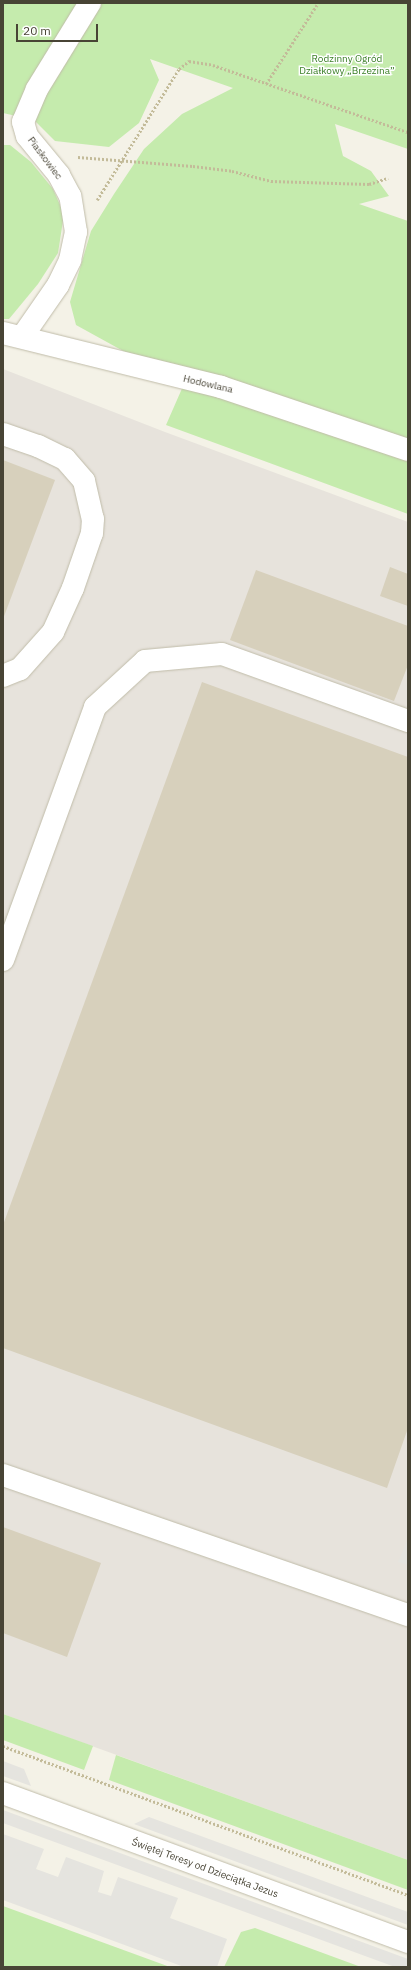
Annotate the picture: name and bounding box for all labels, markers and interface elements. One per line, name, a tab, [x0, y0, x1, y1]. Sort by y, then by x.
scale bar	[18, 16, 100, 42]
text: 20 m	[23, 23, 51, 38]
park label: Rodzinny Ogród Działkowy „Brzezina”	[299, 52, 395, 76]
street label: Piaskowiec	[25, 134, 65, 182]
street label: Hodowlana	[182, 372, 234, 396]
street label: Świętej Teresy od Dzieciątka Jezus	[130, 1836, 280, 1900]

